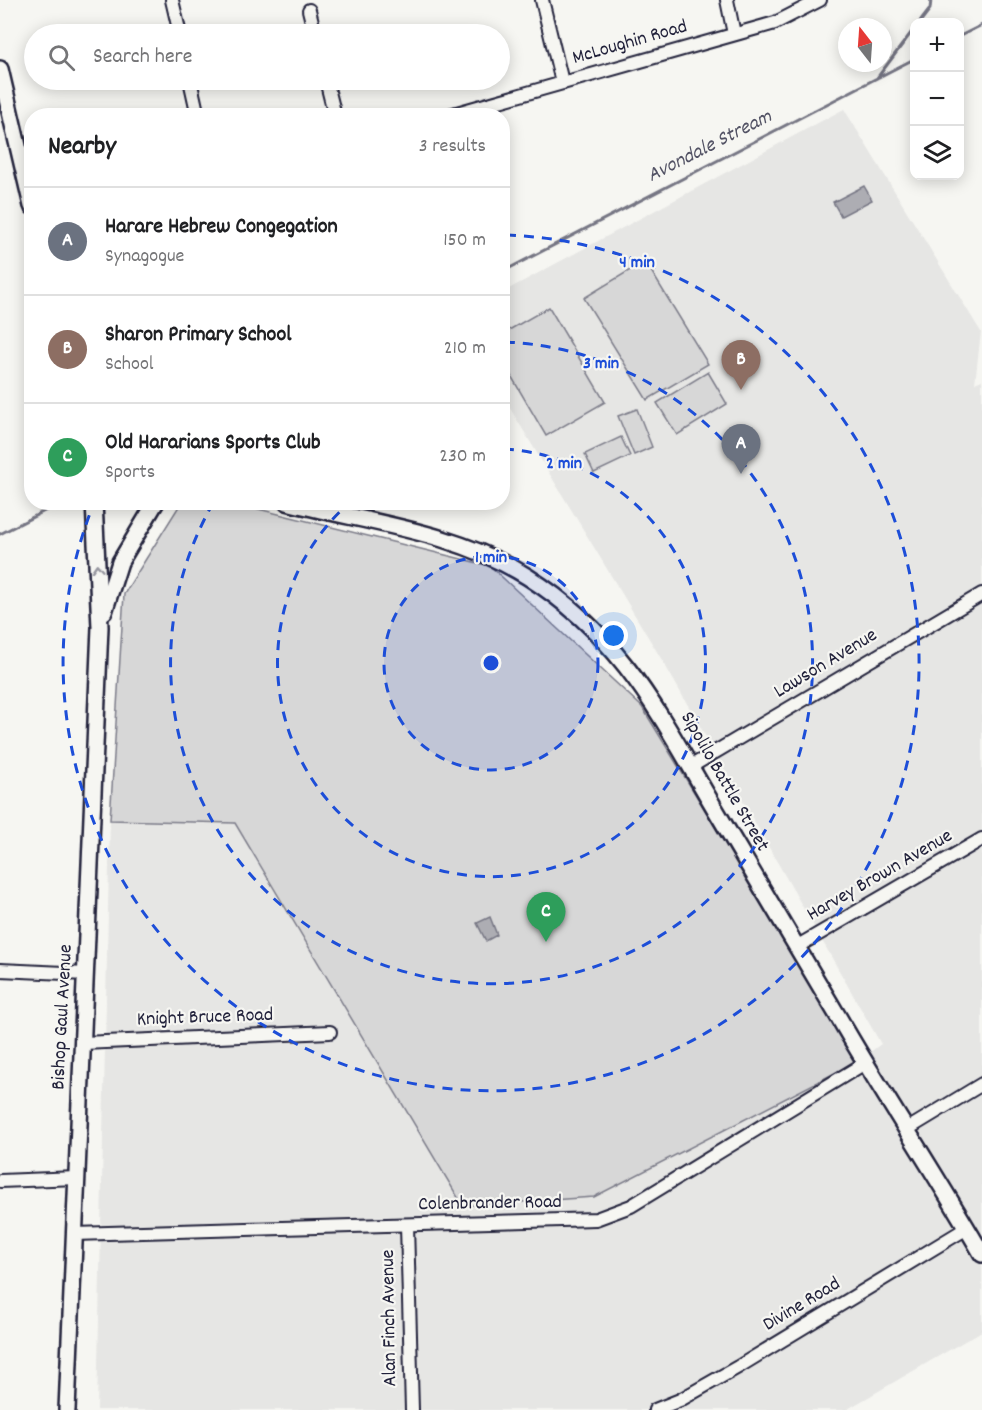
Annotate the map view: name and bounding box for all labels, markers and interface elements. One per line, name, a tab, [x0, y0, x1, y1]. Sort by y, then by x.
street label: McLoughin Road	[569, 13, 691, 73]
north arrow	[838, 18, 892, 72]
map controls	[910, 18, 964, 180]
button: +	[910, 18, 964, 72]
search box	[24, 24, 510, 90]
icon: search	[45, 41, 78, 74]
text: Search here	[93, 42, 192, 73]
button: −	[910, 72, 964, 126]
water label: Avondale Stream	[642, 102, 778, 191]
button: layers	[910, 126, 964, 180]
text: Nearby	[48, 129, 116, 166]
text: 3 results	[419, 133, 486, 161]
text: Harare Hebrew Congegation	[105, 212, 338, 243]
text: A	[62, 227, 73, 255]
text: 150 m	[443, 227, 486, 255]
text: Synagogue	[105, 243, 184, 271]
text: 4 min	[619, 251, 655, 276]
text: Sharon Primary School	[105, 320, 291, 351]
text: B	[63, 335, 72, 363]
text: 210 m	[444, 335, 486, 363]
pin: B	[722, 340, 760, 390]
text: School	[105, 351, 154, 379]
text: 3 min	[583, 352, 619, 377]
pin: A	[722, 424, 760, 474]
text: Old Hararians Sports Club	[105, 428, 321, 459]
text: C	[63, 443, 72, 471]
text: 230 m	[439, 443, 486, 471]
text: 2 min	[546, 452, 582, 477]
text: Sports	[105, 459, 155, 487]
text: 1 min	[475, 546, 507, 571]
one-way arrow	[91, 564, 104, 573]
your location	[599, 621, 628, 650]
street label: Lawson Avenue	[769, 622, 883, 706]
centre of rings	[481, 653, 501, 673]
street label: Sipolilo Battle Street	[672, 707, 776, 857]
street label: Harvey Brown Avenue	[802, 823, 958, 929]
pin: C	[526, 892, 566, 942]
street label: Bishop Gaul Avenue	[45, 943, 81, 1090]
street label: Knight Bruce Road	[136, 1002, 274, 1034]
street label: Colenbrander Road	[418, 1189, 562, 1219]
street label: Alan Finch Avenue	[375, 1249, 405, 1387]
street label: Divine Road	[758, 1271, 846, 1339]

